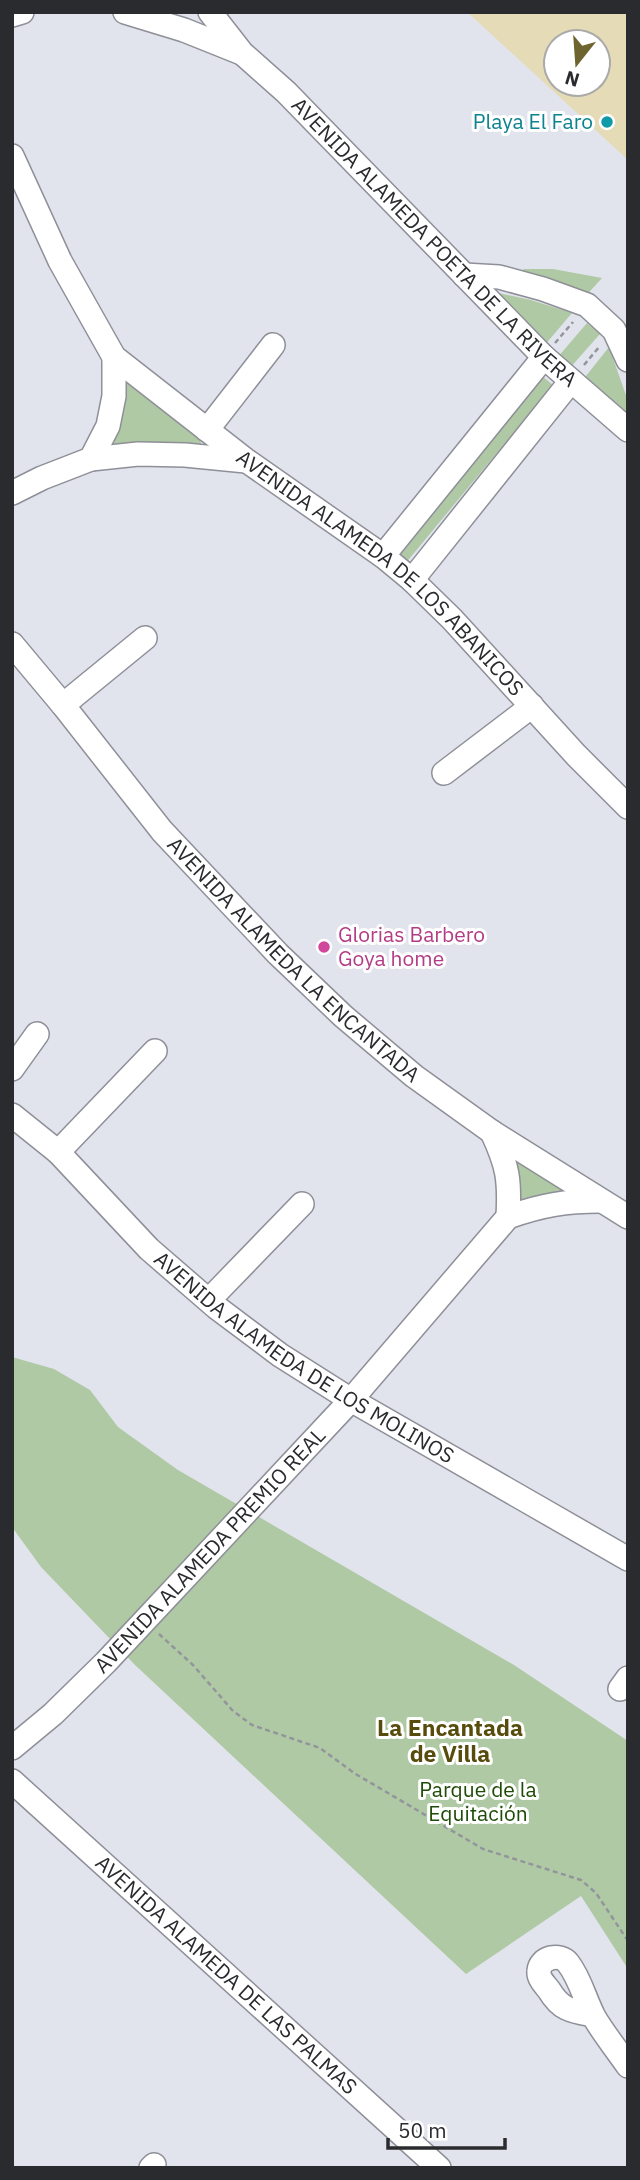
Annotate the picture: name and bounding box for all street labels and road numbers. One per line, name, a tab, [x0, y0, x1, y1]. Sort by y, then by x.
street label: AVENIDA ALAMEDA POETA DE LA RIVERA	[286, 91, 584, 393]
street label: AVENIDA ALAMEDA DE LOS ABANICOS	[231, 443, 530, 702]
street label: AVENIDA ALAMEDA LA ENCANTADA	[162, 830, 426, 1088]
street label: AVENIDA ALAMEDA DE LOS MOLINOS	[149, 1245, 460, 1469]
street label: AVENIDA ALAMEDA PREMIO REAL	[88, 1421, 331, 1679]
street label: AVENIDA ALAMEDA DE LAS PALMAS	[90, 1848, 364, 2100]

